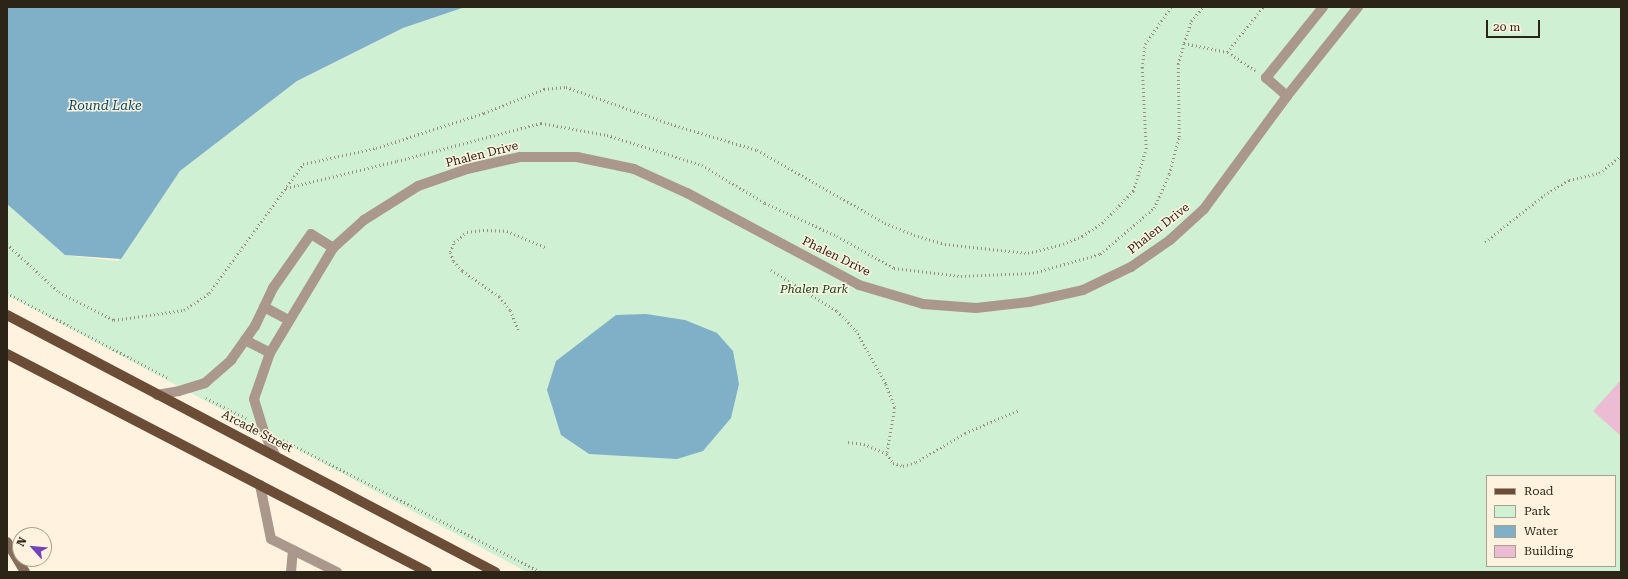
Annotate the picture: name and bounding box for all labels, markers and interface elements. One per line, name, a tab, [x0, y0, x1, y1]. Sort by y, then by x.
scale bar	[1488, 12, 1542, 38]
text: 20 m	[1493, 20, 1520, 34]
water label: Round Lake	[68, 98, 142, 114]
street label: Phalen Drive	[444, 139, 520, 171]
street label: Phalen Drive	[1125, 200, 1193, 258]
street label: Phalen Drive	[799, 234, 873, 280]
park label: Phalen Park	[780, 283, 848, 297]
street label: Arcade Street	[219, 408, 295, 456]
legend	[1486, 475, 1616, 567]
text: Road	[1524, 484, 1553, 498]
text: Park	[1524, 504, 1550, 518]
text: Water	[1524, 524, 1558, 538]
north arrow	[12, 527, 52, 567]
text: N	[14, 535, 29, 549]
text: Building	[1524, 544, 1573, 558]

